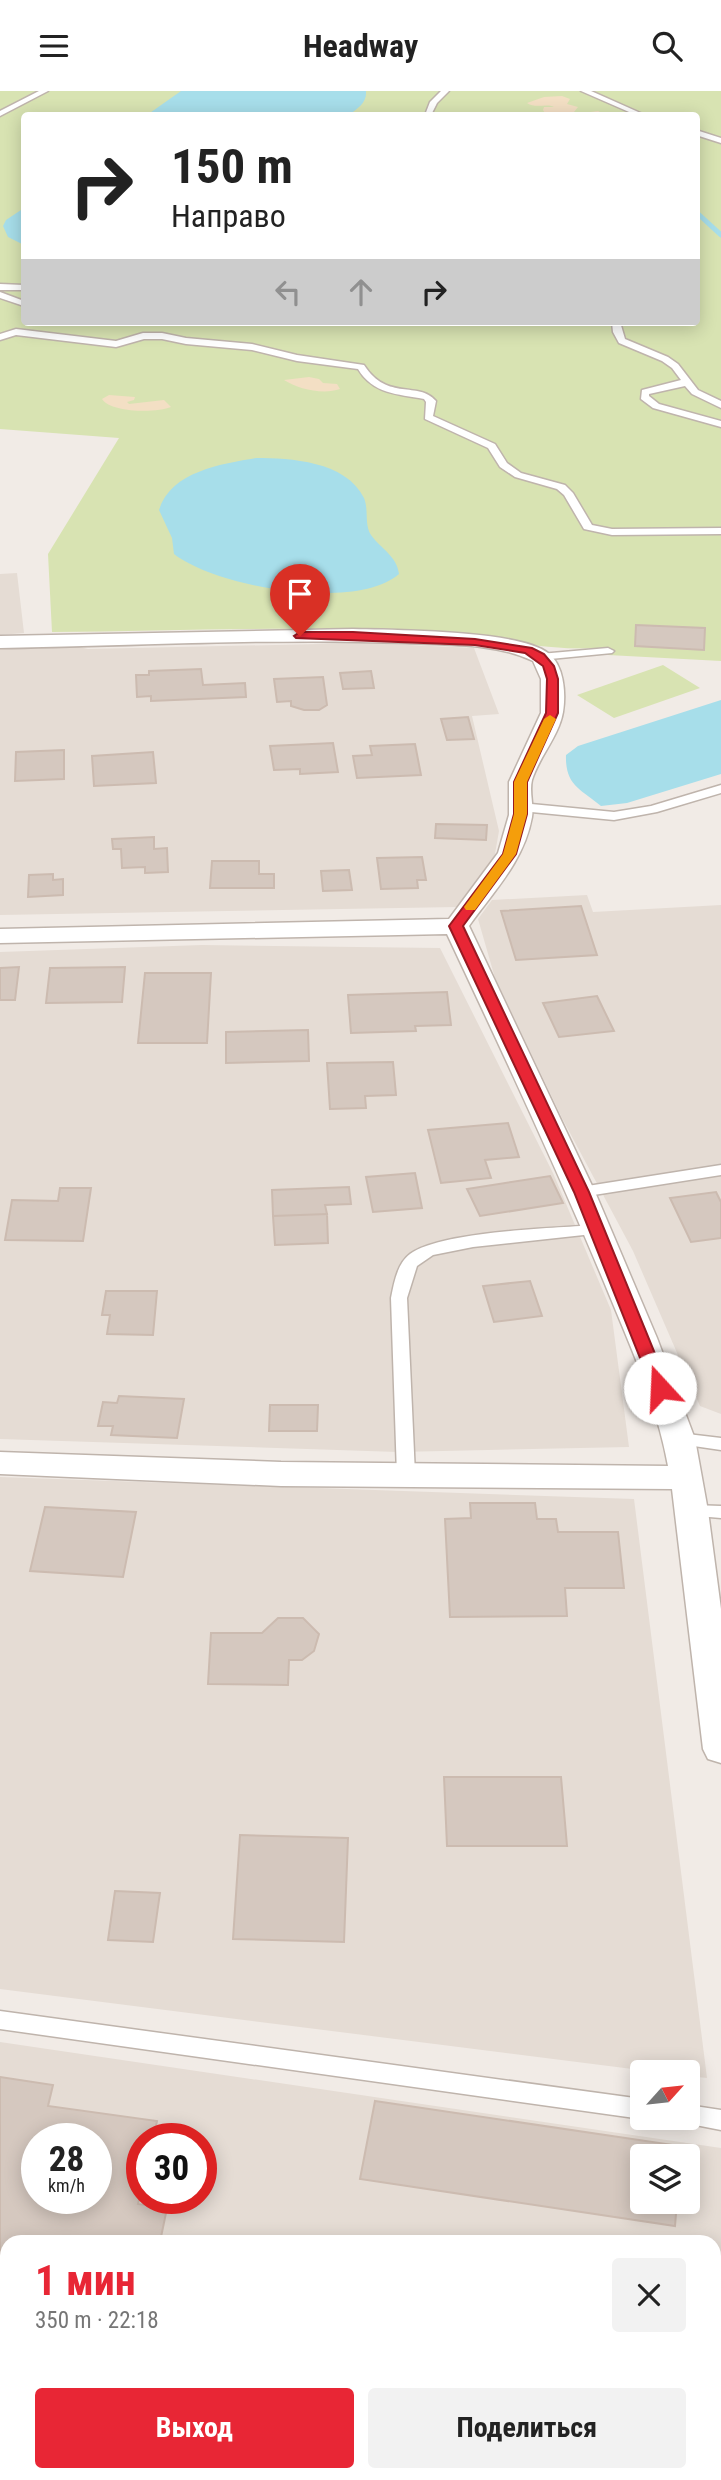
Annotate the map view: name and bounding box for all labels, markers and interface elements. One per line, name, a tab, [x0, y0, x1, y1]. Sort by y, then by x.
icon: menu	[35, 27, 73, 65]
text: Headway	[303, 27, 418, 65]
icon: search	[648, 27, 686, 65]
text: 150 m	[171, 138, 293, 195]
icon: right	[56, 140, 147, 231]
text: Направо	[171, 197, 286, 235]
icon: left	[269, 273, 307, 311]
icon: ahead	[342, 273, 380, 311]
icon: right	[415, 273, 453, 311]
pin	[270, 564, 330, 636]
icon: arrive	[281, 575, 319, 613]
position arrow	[623, 1351, 697, 1425]
north arrow	[630, 2060, 700, 2130]
map controls	[630, 2060, 700, 2214]
speed limit sign: 30	[126, 2123, 217, 2214]
text: 28	[49, 2139, 84, 2180]
button: layers	[630, 2144, 700, 2214]
text: km/h	[48, 2175, 85, 2196]
text: 1 мин	[35, 2256, 136, 2305]
button: close	[612, 2258, 686, 2332]
text: 350 m · 22:18	[35, 2307, 159, 2334]
button: Выход	[35, 2388, 354, 2468]
button: Поделиться	[368, 2388, 686, 2468]

